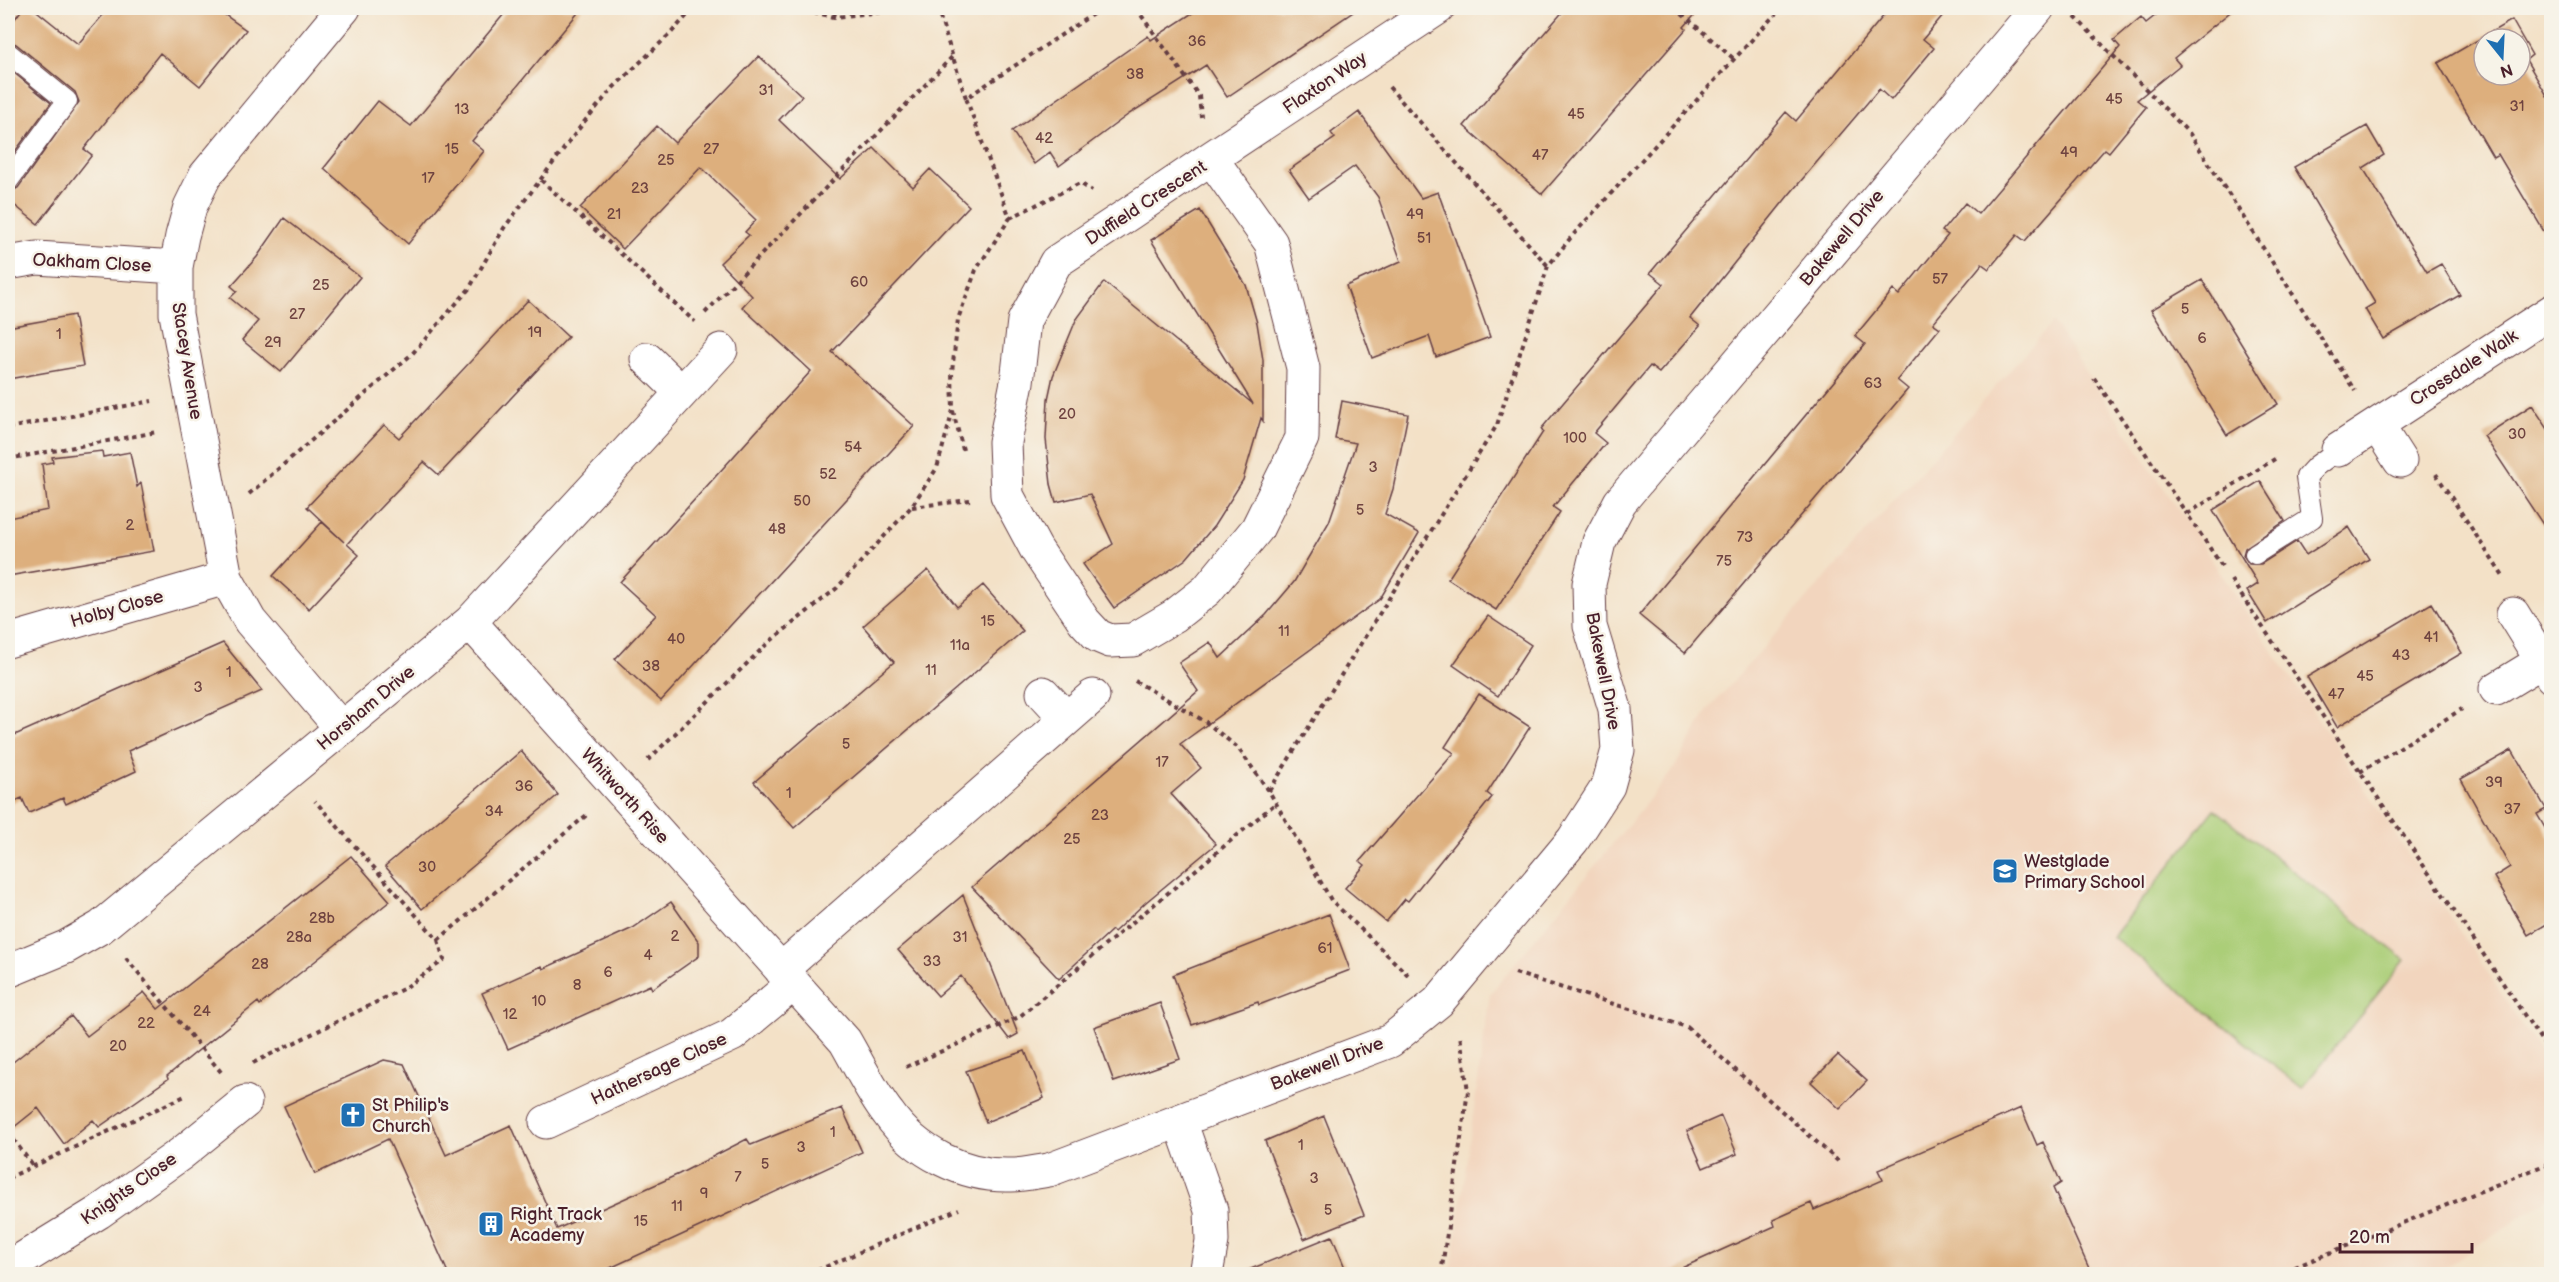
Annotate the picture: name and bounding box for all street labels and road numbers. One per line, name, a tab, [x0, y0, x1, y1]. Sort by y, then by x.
street label: Flaxton Way	[1279, 47, 1372, 119]
street label: Duffield Crescent	[1082, 156, 1211, 250]
street label: Bakewell Drive	[1796, 185, 1889, 291]
street label: Oakham Close	[32, 249, 152, 277]
street label: Stacey Avenue	[167, 301, 207, 421]
street label: Crossdale Walk	[2406, 325, 2522, 411]
street label: Holby Close	[68, 586, 166, 632]
street label: Bakewell Drive	[1581, 610, 1625, 732]
street label: Horsham Drive	[313, 661, 419, 755]
street label: Whitworth Rise	[577, 744, 674, 848]
street label: Hathersage Close	[588, 1028, 731, 1110]
street label: Bakewell Drive	[1267, 1033, 1387, 1095]
street label: Knights Close	[77, 1148, 181, 1230]

